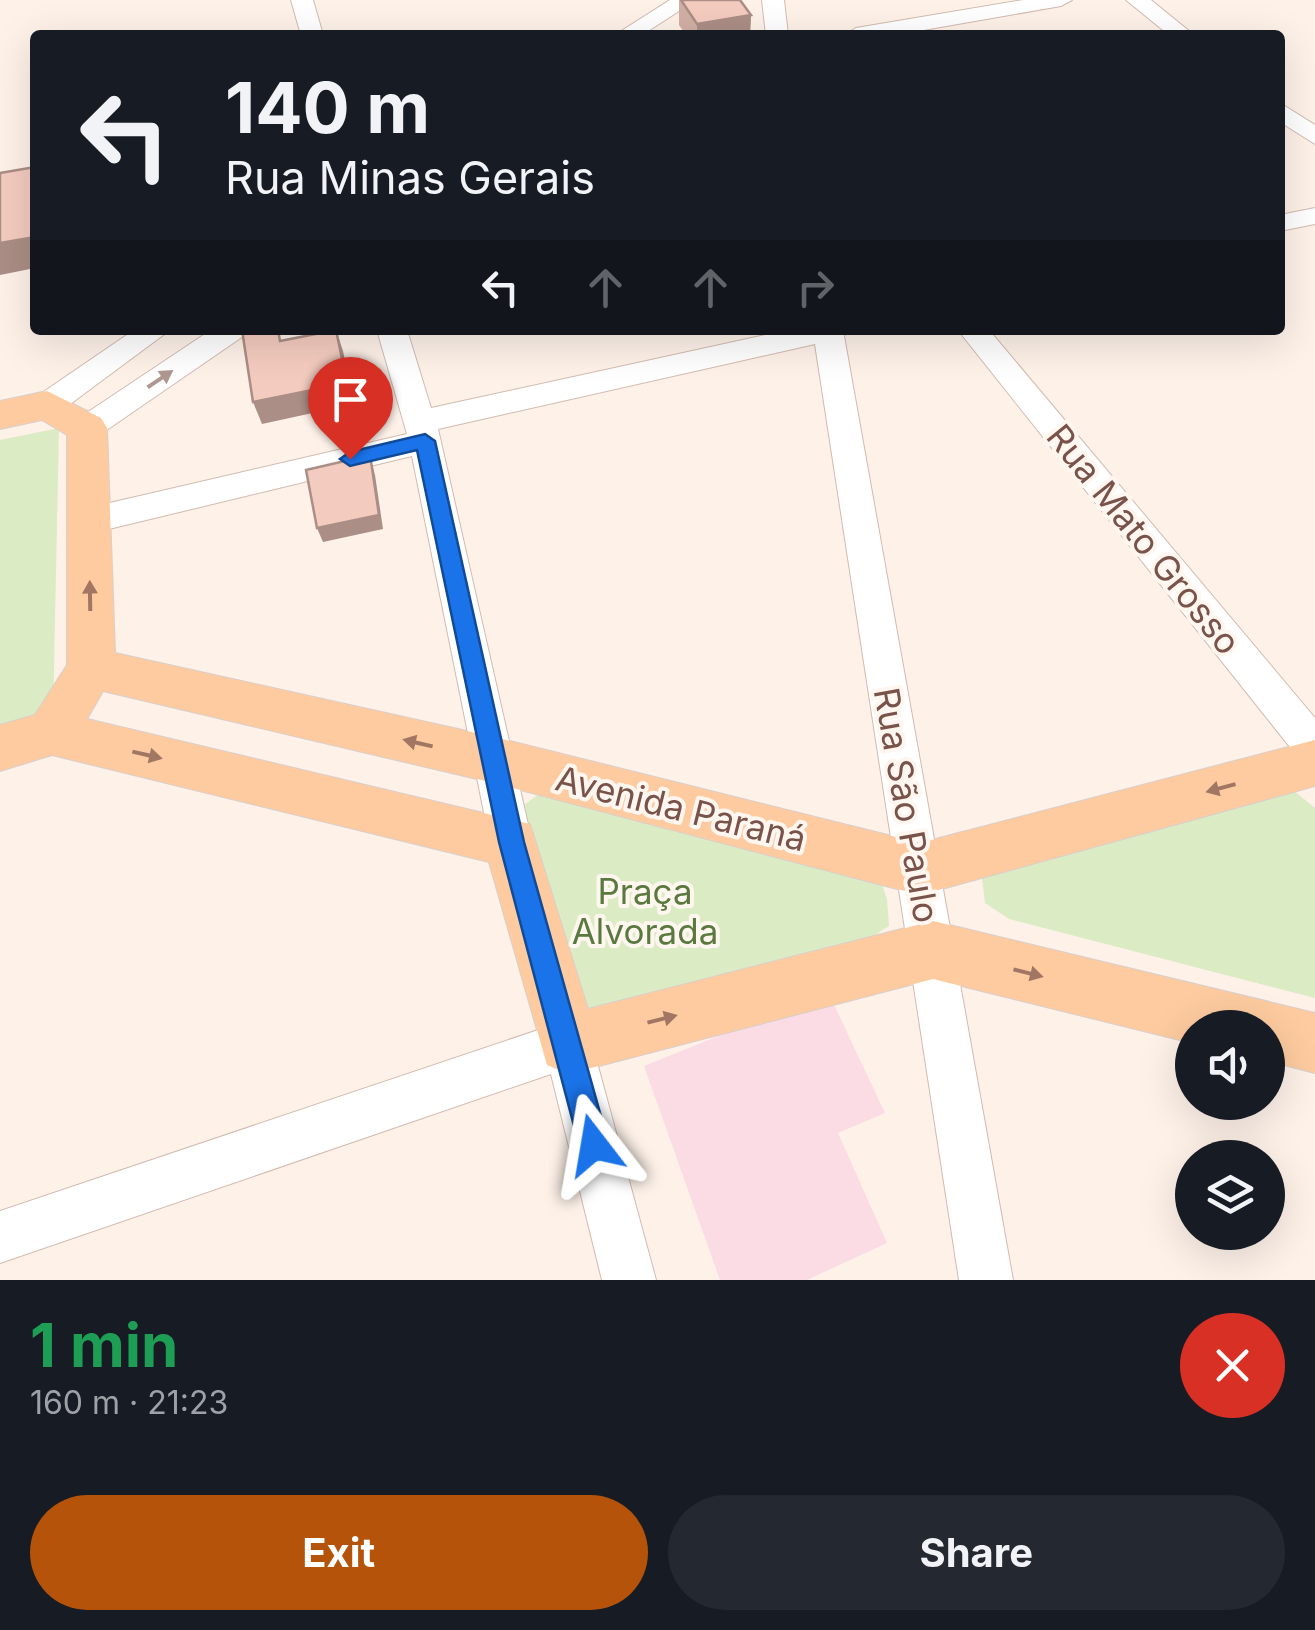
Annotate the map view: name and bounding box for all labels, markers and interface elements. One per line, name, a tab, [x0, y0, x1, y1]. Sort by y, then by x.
text: 140 m	[225, 65, 430, 150]
icon: left	[60, 70, 190, 200]
text: Rua Minas Gerais	[225, 150, 595, 205]
icon: left	[473, 260, 528, 315]
icon: ahead	[578, 260, 633, 315]
icon: ahead	[683, 260, 738, 315]
icon: right	[788, 260, 843, 315]
pin	[308, 357, 393, 460]
one-way arrow	[146, 370, 173, 389]
icon: arrive	[323, 372, 378, 427]
street label: Rua Mato Grosso	[1038, 416, 1250, 662]
one-way arrow	[81, 579, 97, 611]
street label: Rua São Paulo	[866, 684, 948, 926]
one-way arrow	[402, 735, 433, 750]
one-way arrow	[132, 748, 163, 763]
street label: Avenida Paraná	[552, 757, 810, 859]
one-way arrow	[1205, 781, 1236, 797]
park label: Praça Alvorada	[572, 870, 718, 952]
one-way arrow	[1013, 966, 1044, 981]
map controls	[1175, 1010, 1285, 1250]
button: sound	[1175, 1010, 1285, 1120]
one-way arrow	[647, 1011, 678, 1027]
position arrow	[542, 1093, 646, 1197]
button: layers	[1175, 1140, 1285, 1250]
text: 1 min	[30, 1309, 178, 1381]
button: close	[1180, 1313, 1285, 1418]
text: 160 m · 21:23	[30, 1383, 228, 1422]
button: Exit	[30, 1495, 648, 1610]
button: Share	[668, 1495, 1285, 1610]

